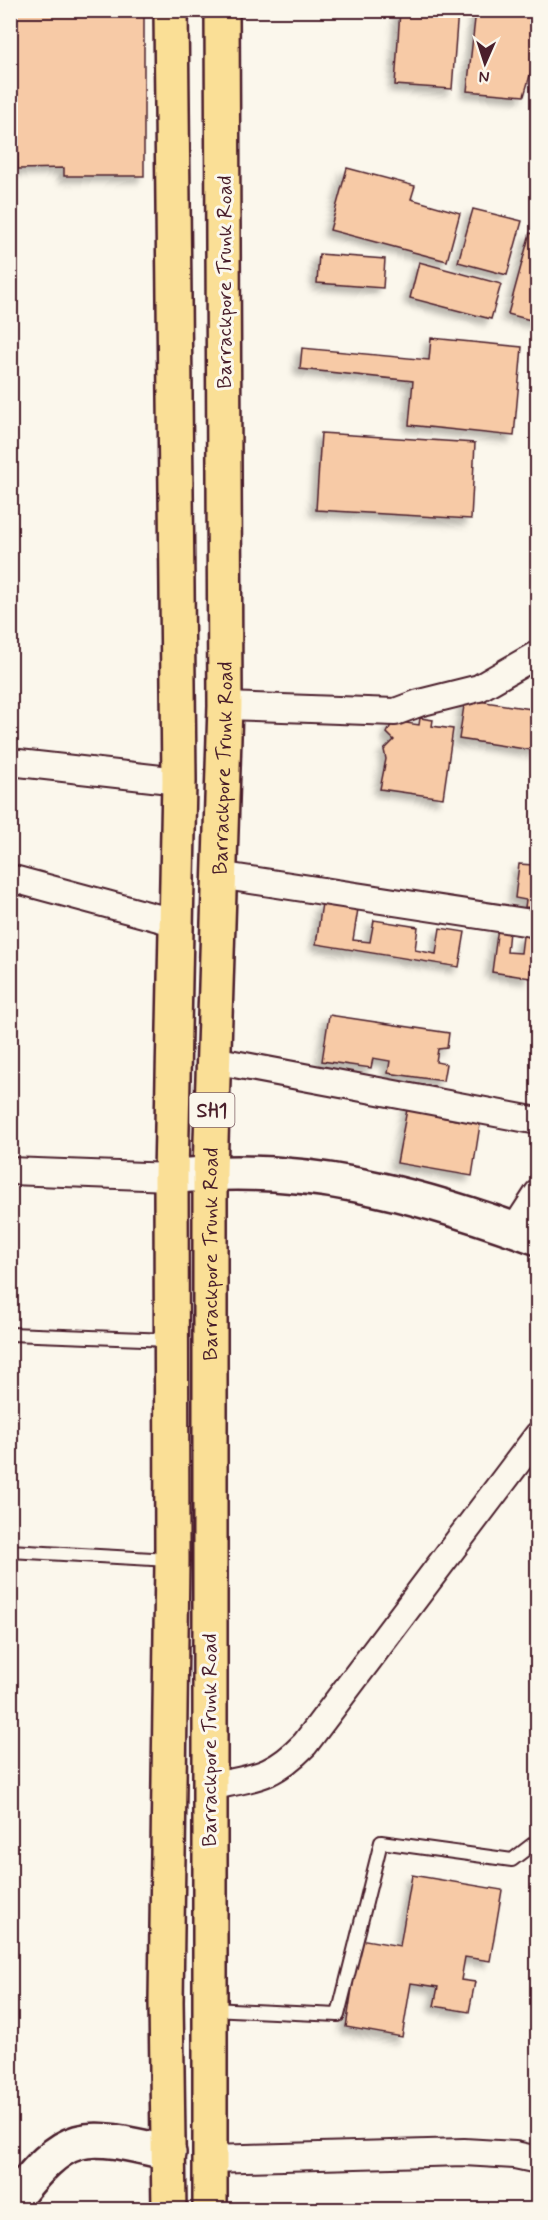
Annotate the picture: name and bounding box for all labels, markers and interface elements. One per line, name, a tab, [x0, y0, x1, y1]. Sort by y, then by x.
north arrow	[455, 33, 515, 93]
text: N	[478, 66, 490, 87]
street label: Barrackpore Trunk Road	[211, 175, 239, 389]
street label: Barrackpore Trunk Road	[207, 661, 240, 875]
road number: SH1	[190, 1093, 234, 1127]
street label: Barrackpore Trunk Road	[197, 1147, 226, 1361]
street label: Barrackpore Trunk Road	[196, 1633, 224, 1847]

